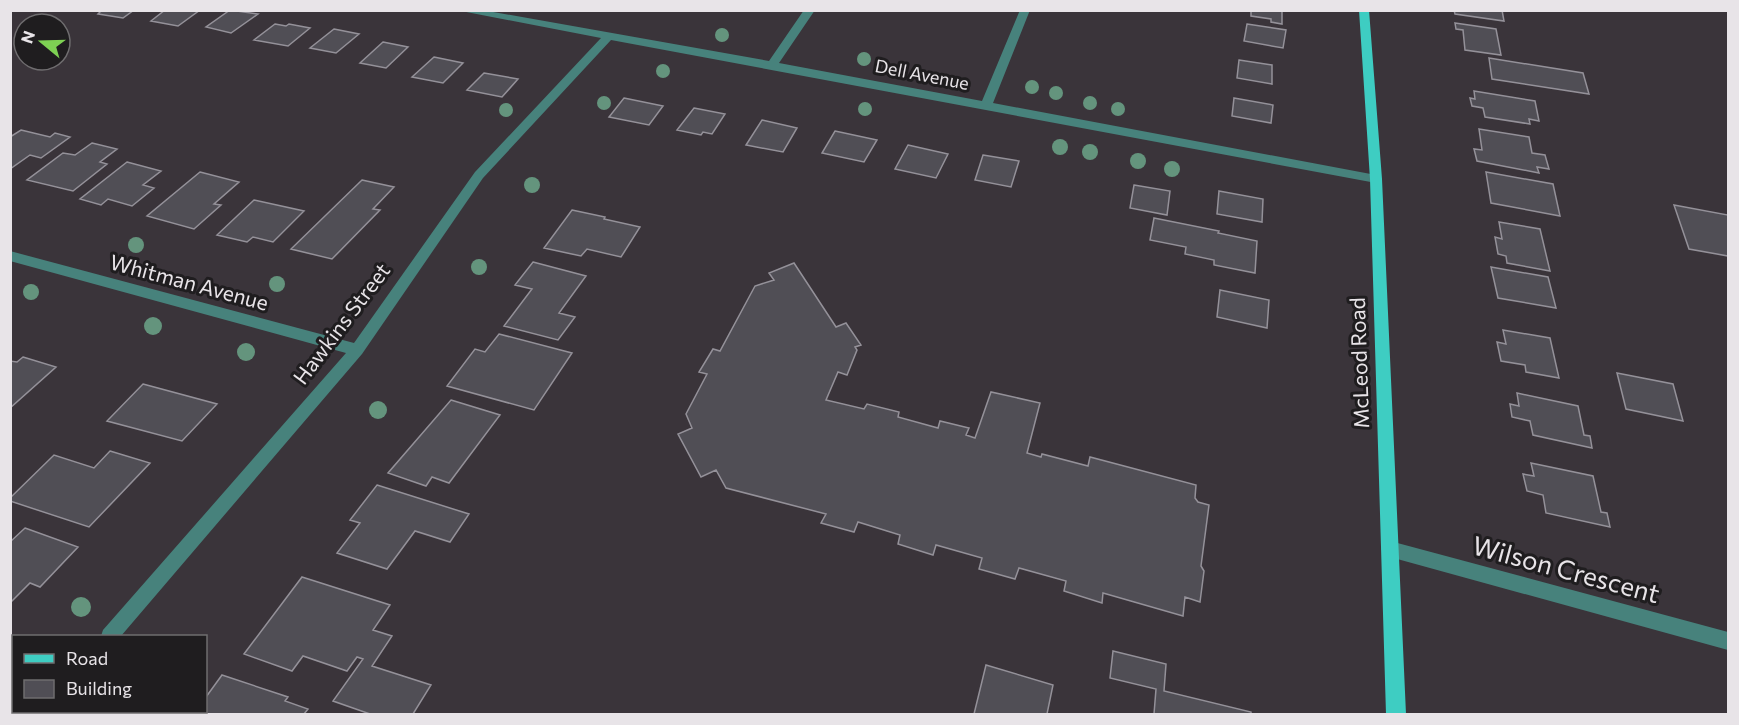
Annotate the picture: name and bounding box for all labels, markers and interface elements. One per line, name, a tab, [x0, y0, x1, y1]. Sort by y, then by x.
north arrow	[12, 12, 72, 72]
text: N	[16, 28, 38, 46]
street label: Dell Avenue	[873, 54, 971, 94]
street label: Whitman Avenue	[108, 248, 271, 315]
street label: Hawkins Street	[287, 258, 394, 389]
street label: McLeod Road	[1344, 297, 1373, 429]
street label: Wilson Crescent	[1469, 529, 1663, 608]
legend	[12, 635, 207, 713]
text: Road	[66, 647, 108, 669]
text: Building	[66, 677, 132, 699]

